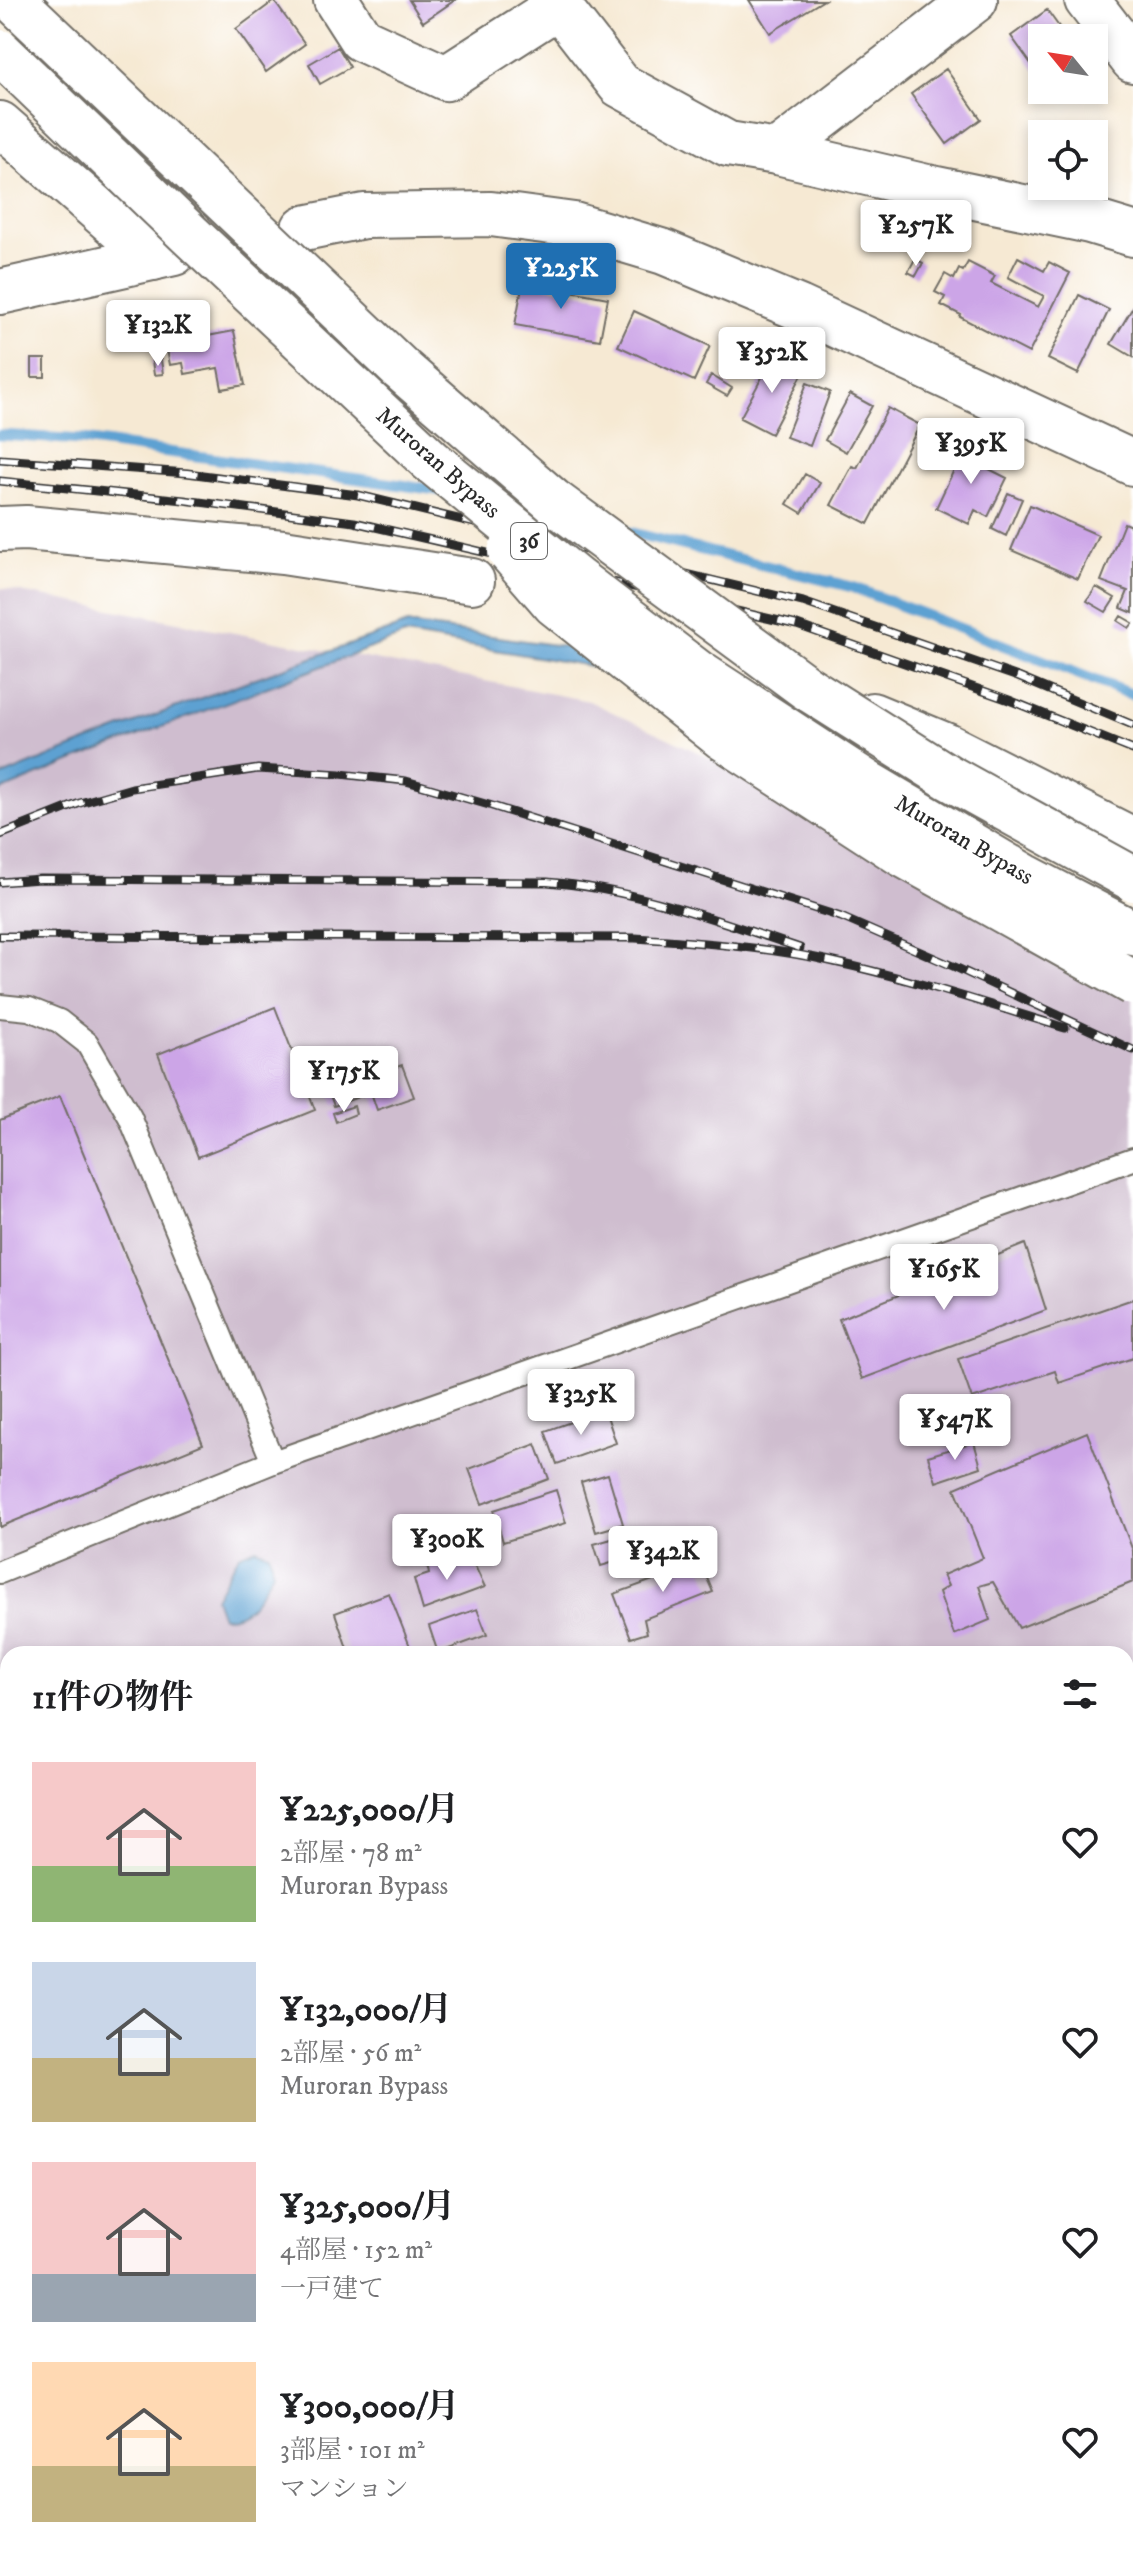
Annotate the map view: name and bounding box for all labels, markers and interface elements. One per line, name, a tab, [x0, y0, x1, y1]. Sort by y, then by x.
north arrow	[1028, 24, 1108, 104]
map controls	[1028, 24, 1108, 200]
button: locate	[1028, 120, 1108, 200]
pin: ¥257K	[860, 200, 972, 268]
text: ¥257K	[879, 209, 953, 242]
pin: ¥225K	[505, 243, 617, 311]
text: ¥225K	[524, 252, 598, 285]
pin: ¥132K	[102, 300, 214, 368]
text: ¥132K	[124, 309, 192, 342]
pin: ¥352K	[716, 327, 828, 395]
text: ¥352K	[736, 336, 808, 369]
street label: Muroran Bypass	[370, 401, 506, 525]
pin: ¥395K	[915, 418, 1027, 486]
text: ¥395K	[935, 427, 1007, 460]
road number: 36	[511, 523, 547, 559]
street label: Muroran Bypass	[889, 788, 1039, 892]
pin: ¥175K	[288, 1046, 400, 1114]
text: ¥175K	[308, 1055, 380, 1088]
pin: ¥165K	[888, 1244, 1000, 1312]
text: ¥165K	[908, 1253, 980, 1286]
pin: ¥325K	[525, 1369, 637, 1437]
text: ¥325K	[546, 1378, 616, 1411]
pin: ¥547K	[899, 1394, 1011, 1462]
text: ¥547K	[917, 1403, 993, 1436]
pin: ¥300K	[391, 1514, 503, 1582]
text: ¥300K	[410, 1523, 484, 1556]
pin: ¥342K	[607, 1526, 719, 1594]
text: ¥342K	[626, 1535, 700, 1568]
icon: filters	[1058, 1672, 1102, 1716]
text: 11件の物件	[32, 1677, 193, 1719]
text: ¥225,000/月	[280, 1789, 459, 1831]
icon: home	[96, 1794, 192, 1890]
icon: heart	[1058, 1820, 1102, 1864]
text: 2部屋 · 78 m²	[280, 1837, 422, 1870]
text: Muroran Bypass	[280, 1870, 448, 1903]
text: ¥132,000/月	[280, 1989, 452, 2031]
icon: home	[96, 1994, 192, 2090]
icon: heart	[1058, 2020, 1102, 2064]
text: 2部屋 · 56 m²	[280, 2037, 421, 2070]
text: Muroran Bypass	[280, 2070, 448, 2103]
text: ¥325,000/月	[280, 2186, 455, 2228]
icon: home	[96, 2194, 192, 2290]
icon: heart	[1058, 2220, 1102, 2264]
text: 4部屋 · 152 m²	[280, 2234, 432, 2267]
text: 一戸建て	[280, 2273, 384, 2306]
text: ¥300,000/月	[280, 2386, 459, 2428]
icon: home	[96, 2394, 192, 2490]
icon: heart	[1058, 2420, 1102, 2464]
text: 3部屋 · 101 m²	[280, 2434, 425, 2467]
text: マンション	[280, 2473, 409, 2506]

